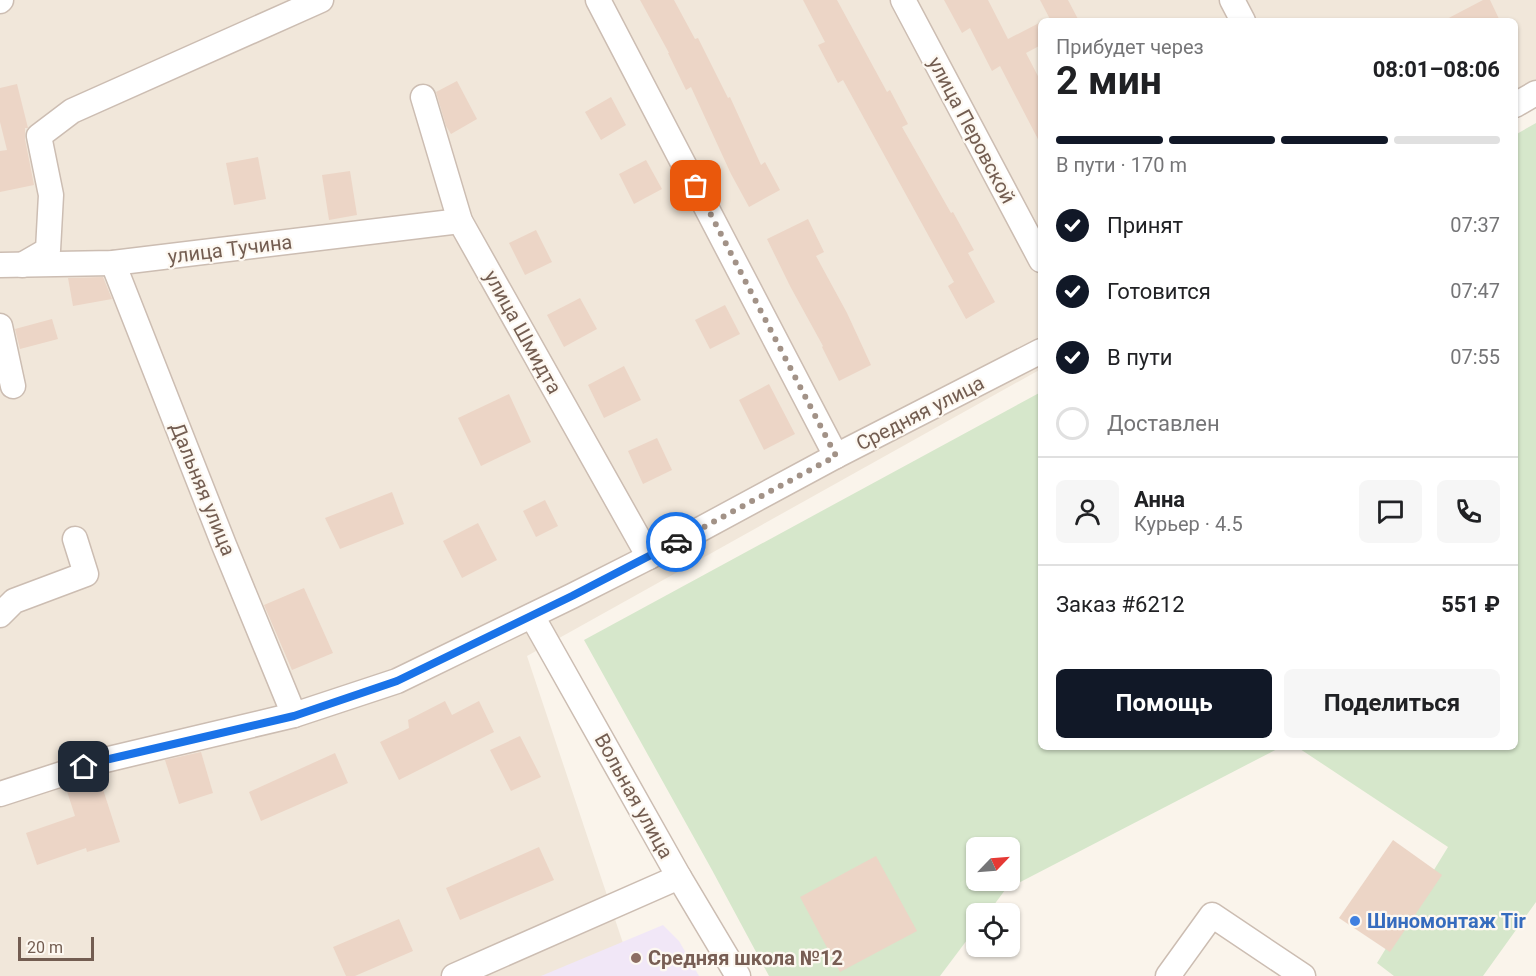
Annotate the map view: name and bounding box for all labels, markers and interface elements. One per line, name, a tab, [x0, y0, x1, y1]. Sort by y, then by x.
text: Прибудет через	[1056, 35, 1204, 59]
street label: улица Перовской	[923, 52, 1021, 208]
text: 08:01–08:06	[1373, 57, 1500, 82]
text: 2 мин	[1056, 58, 1162, 104]
text: В пути · 170 m	[1056, 153, 1187, 177]
pin	[670, 160, 721, 211]
icon: bag	[679, 169, 712, 202]
icon: check	[1056, 209, 1089, 242]
text: Принят	[1107, 213, 1183, 238]
text: 07:37	[1450, 213, 1500, 237]
street label: улица Тучина	[167, 229, 293, 269]
street label: улица Шмидта	[479, 266, 567, 398]
icon: check	[1056, 275, 1089, 308]
text: Готовится	[1107, 279, 1211, 304]
text: 07:47	[1450, 279, 1500, 303]
icon: check	[1056, 341, 1089, 374]
text: В пути	[1107, 345, 1173, 370]
text: 07:55	[1450, 345, 1500, 369]
street label: Средняя улица	[852, 370, 988, 456]
text: Доставлен	[1107, 411, 1220, 436]
street label: Дальняя улица	[165, 419, 241, 559]
button: person	[1056, 480, 1119, 543]
button: chat	[1359, 480, 1422, 543]
button: phone	[1437, 480, 1500, 543]
text: Анна	[1134, 487, 1185, 512]
courier	[646, 512, 706, 572]
text: Курьер · 4.5	[1134, 512, 1243, 536]
icon: car	[660, 526, 693, 559]
text: Заказ #6212	[1056, 592, 1185, 617]
text: 551 ₽	[1441, 592, 1500, 617]
button: Помощь	[1056, 669, 1272, 738]
button: Поделиться	[1284, 669, 1500, 738]
street label: Вольная улица	[590, 729, 678, 863]
pin	[58, 741, 109, 792]
icon: home	[67, 750, 100, 783]
north arrow	[966, 837, 1020, 891]
map controls	[966, 837, 1020, 957]
button: locate	[966, 903, 1020, 957]
place label: Шиномонтаж Tir	[1367, 909, 1526, 933]
marker: Шиномонтаж Tir	[1348, 914, 1362, 928]
scale bar	[18, 934, 94, 962]
text: 20 m	[27, 938, 63, 957]
place label: Средняя школа №12	[648, 946, 843, 970]
marker: Средняя школа №12	[629, 951, 643, 965]

